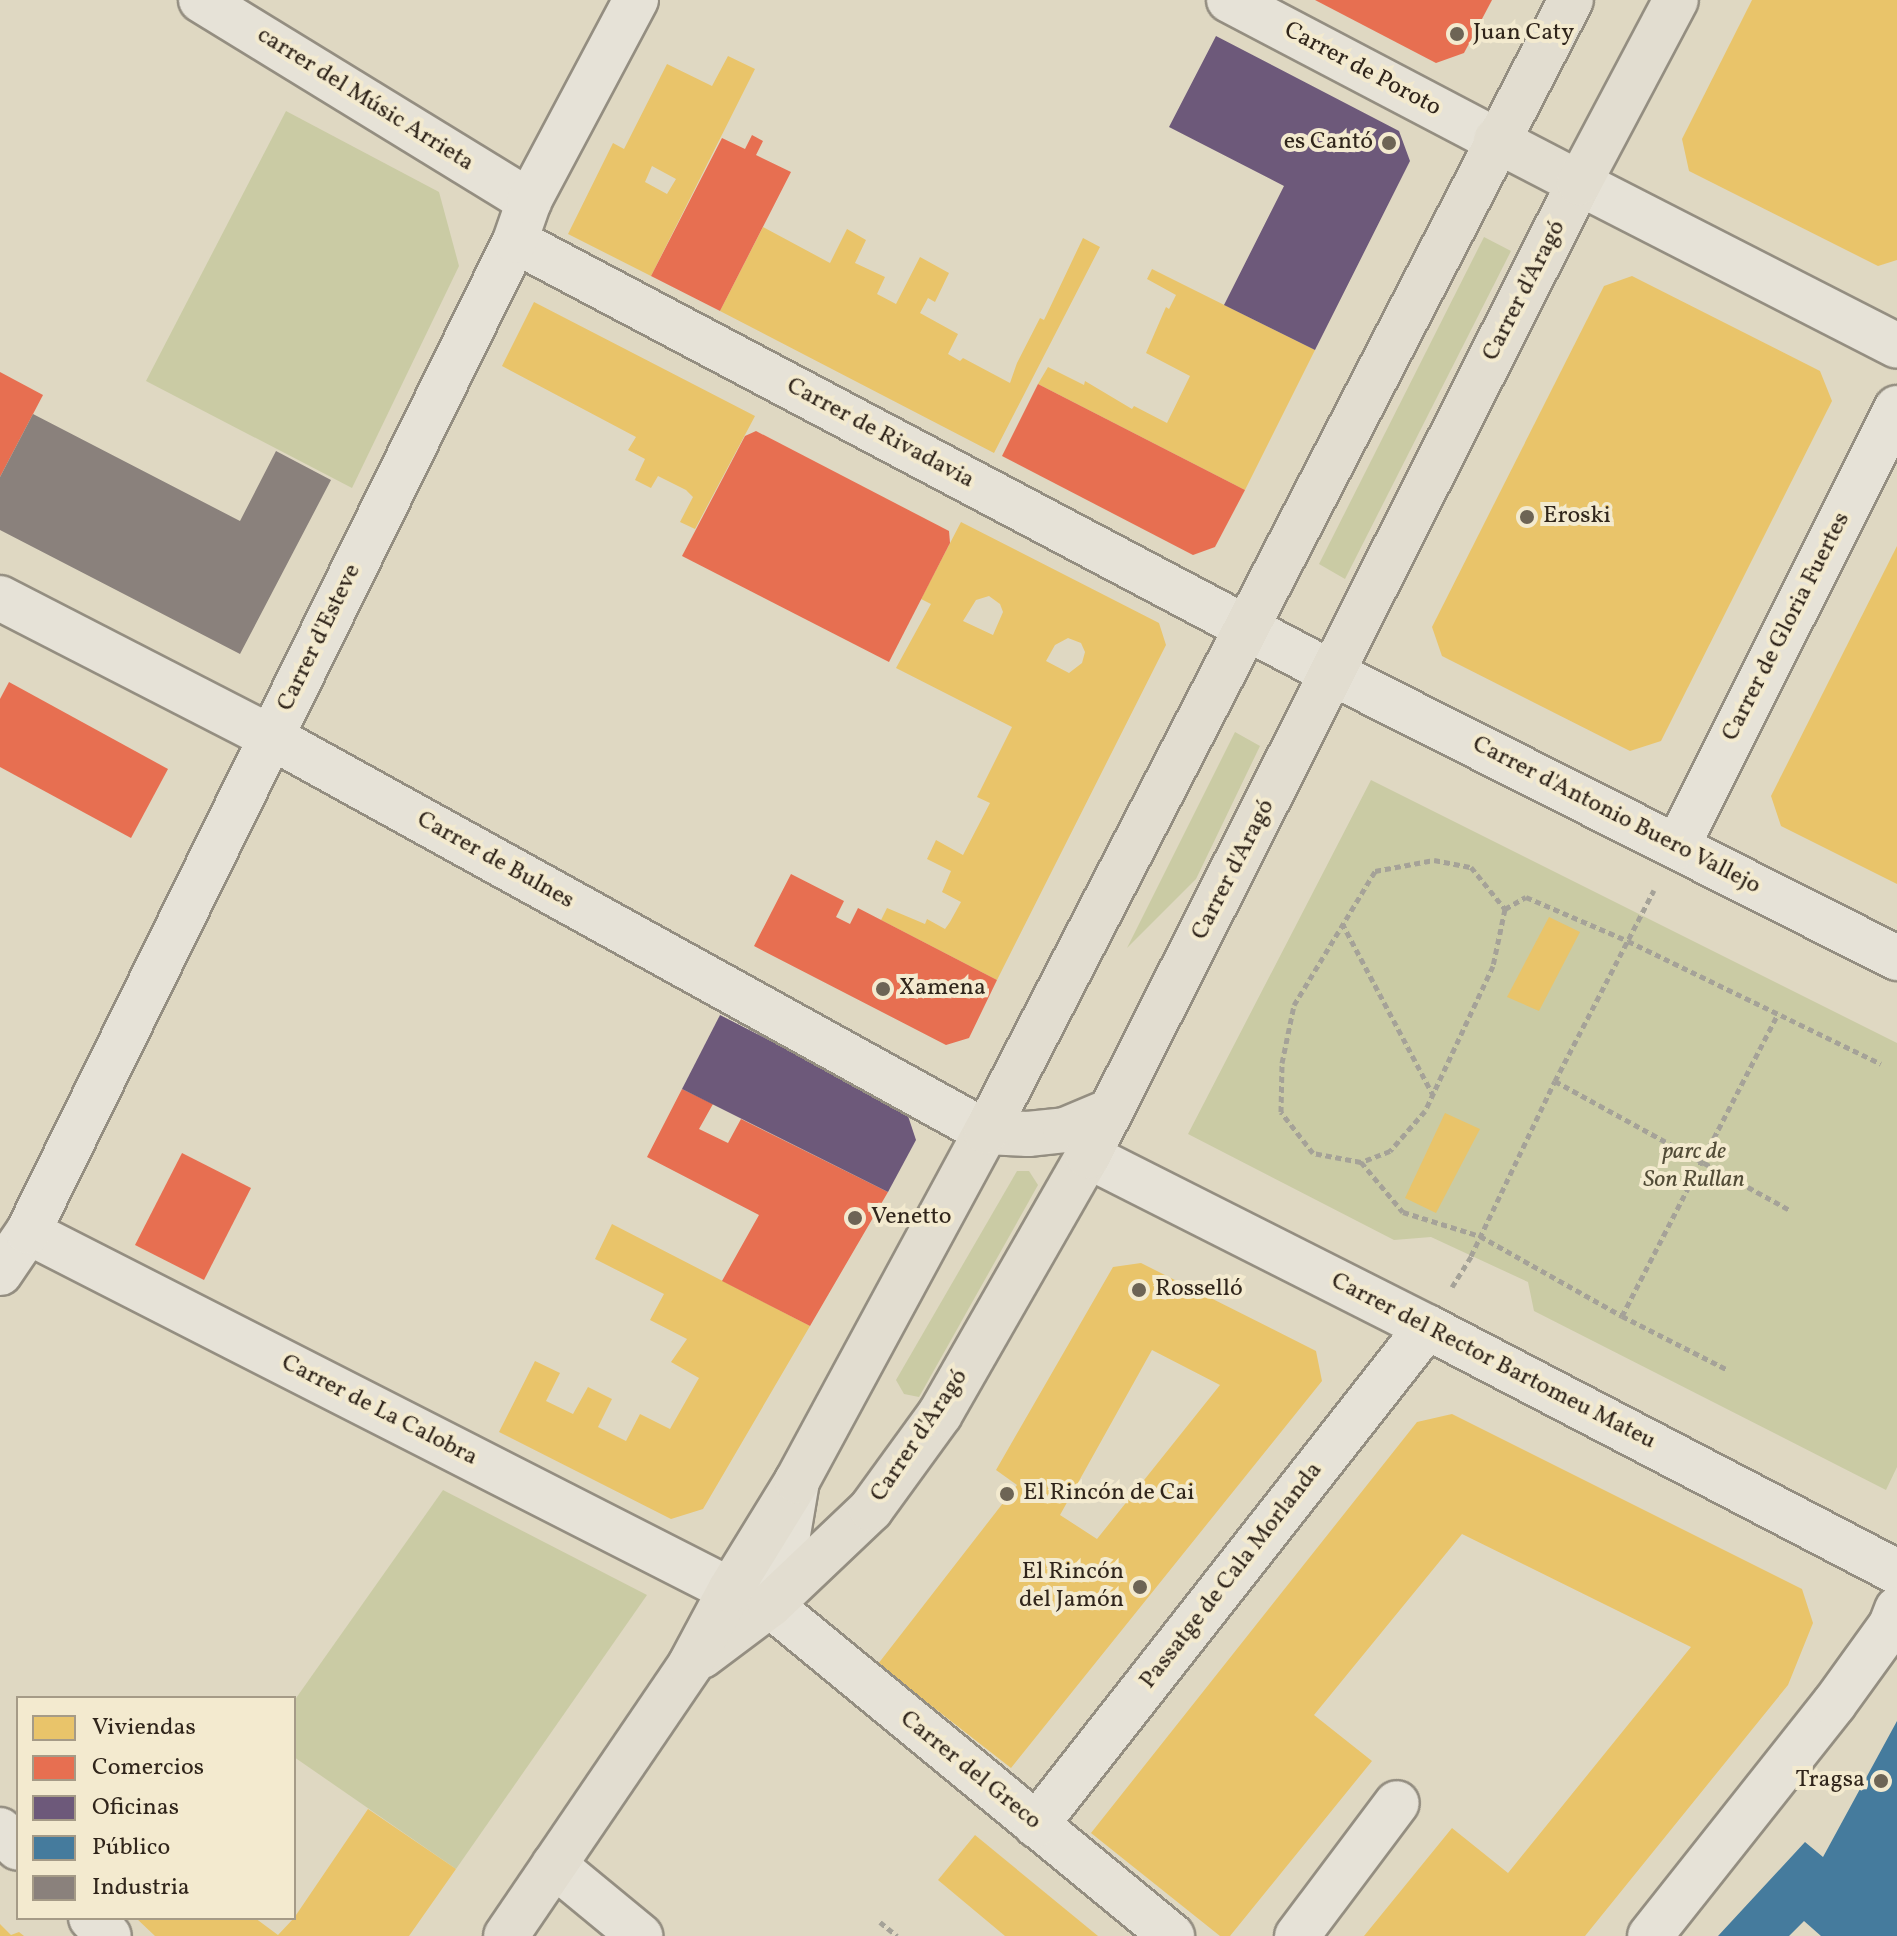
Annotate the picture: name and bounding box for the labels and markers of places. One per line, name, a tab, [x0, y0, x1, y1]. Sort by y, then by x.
place label: Juan Caty	[1473, 20, 1574, 48]
marker: Juan Caty	[1448, 25, 1466, 43]
place label: es Cantó	[1284, 129, 1373, 157]
marker: es Cantó	[1380, 134, 1398, 152]
place label: Eroski	[1543, 503, 1611, 531]
marker: Eroski	[1518, 508, 1536, 526]
place label: Xamena	[899, 975, 986, 1003]
marker: Xamena	[874, 980, 892, 998]
place label: Venetto	[871, 1204, 951, 1232]
marker: Venetto	[846, 1209, 864, 1227]
place label: Rosselló	[1155, 1276, 1243, 1304]
marker: Rosselló	[1130, 1281, 1148, 1299]
place label: El Rincón de Cai	[1023, 1480, 1195, 1508]
marker: El Rincón de Cai	[998, 1485, 1016, 1503]
place label: El Rincón del Jamón	[1019, 1559, 1124, 1615]
marker: El Rincón del Jamón	[1131, 1578, 1149, 1596]
place label: Tragsa	[1795, 1767, 1865, 1795]
marker: Tragsa	[1872, 1772, 1890, 1790]

